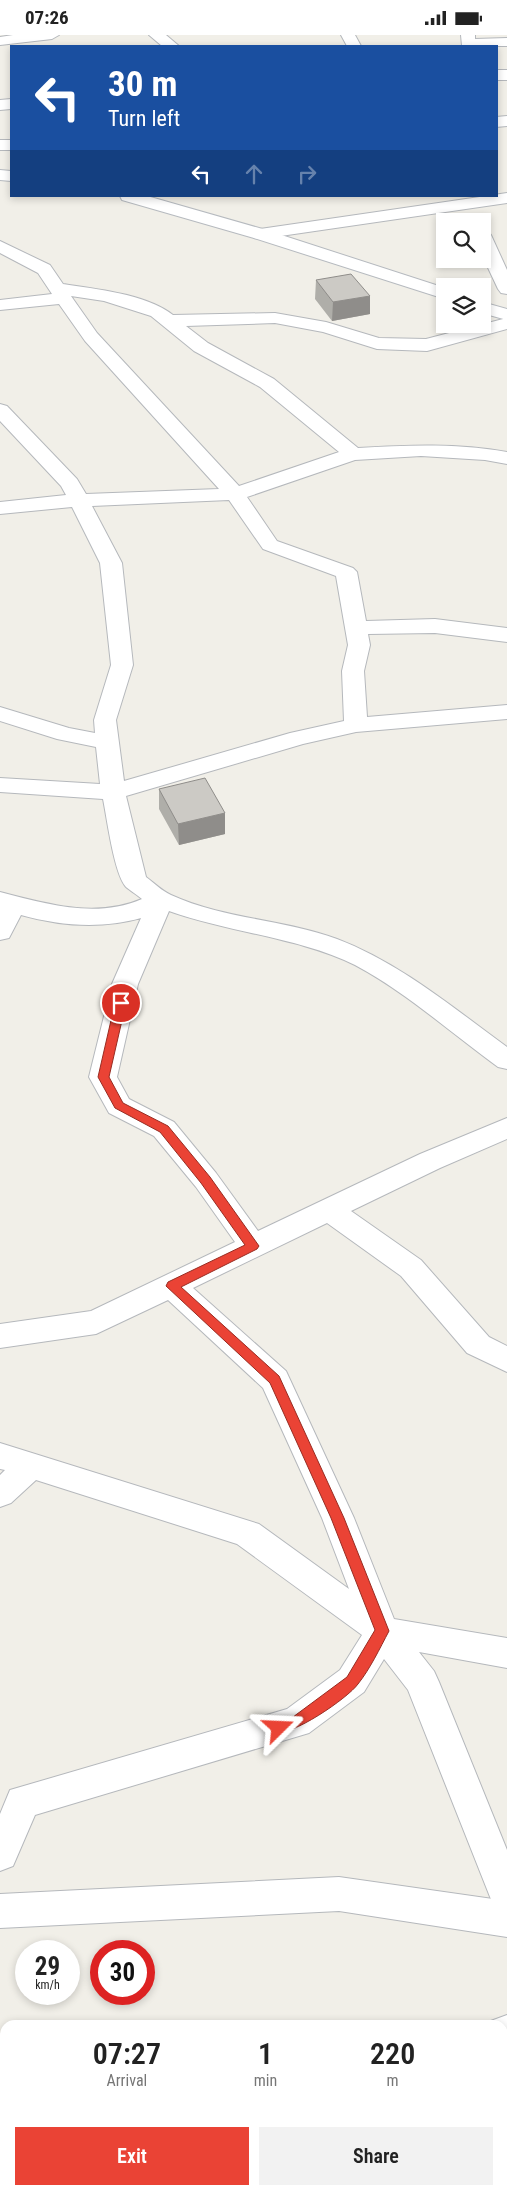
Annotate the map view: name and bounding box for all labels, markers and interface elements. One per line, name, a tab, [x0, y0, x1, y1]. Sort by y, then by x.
text: 07:26	[25, 6, 69, 29]
text: 30 m	[108, 64, 177, 105]
icon: left	[25, 65, 90, 130]
text: Turn left	[108, 106, 180, 131]
icon: left	[187, 160, 215, 188]
icon: ahead	[240, 160, 268, 188]
icon: right	[293, 160, 321, 188]
map controls	[436, 213, 491, 333]
button: search	[436, 213, 491, 268]
button: layers	[436, 278, 491, 333]
pin	[100, 982, 142, 1024]
icon: arrive	[107, 989, 135, 1017]
position arrow	[252, 1701, 304, 1753]
speed limit sign: 30	[90, 1940, 155, 2005]
text: 29	[35, 1952, 60, 1981]
text: km/h	[35, 1978, 60, 1992]
text: 07:27	[93, 2036, 161, 2071]
text: 1	[258, 2036, 273, 2071]
text: 220	[370, 2036, 415, 2071]
text: Arrival	[107, 2071, 147, 2090]
text: min	[254, 2071, 277, 2090]
text: m	[387, 2071, 399, 2090]
button: Exit	[15, 2127, 249, 2185]
button: Share	[259, 2127, 493, 2185]

